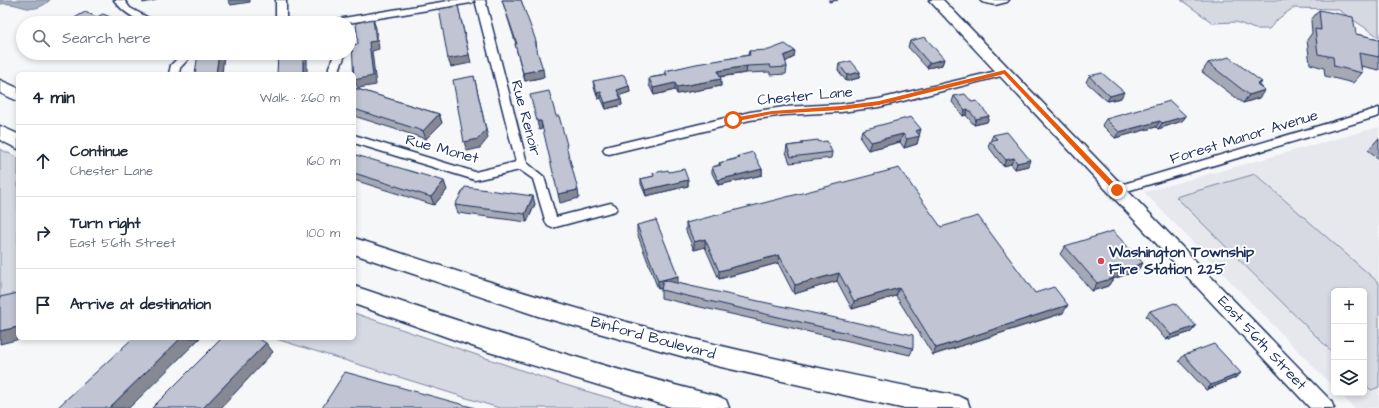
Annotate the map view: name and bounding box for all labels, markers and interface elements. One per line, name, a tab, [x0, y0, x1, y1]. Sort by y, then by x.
search box	[16, 16, 356, 60]
icon: search	[30, 27, 52, 49]
text: Search here	[62, 28, 151, 49]
street label: Rue Renoir	[506, 78, 546, 158]
street label: Chester Lane	[756, 81, 854, 111]
text: 4 min	[32, 86, 75, 110]
text: Walk · 260 m	[260, 89, 340, 107]
street label: Forest Manor Avenue	[1167, 104, 1321, 170]
route start	[724, 111, 742, 129]
street label: Rue Monet	[403, 129, 481, 169]
text: Continue	[70, 141, 128, 162]
icon: ahead	[32, 150, 54, 172]
text: 160 m	[307, 152, 340, 170]
text: Chester Lane	[70, 162, 153, 180]
route end	[1108, 181, 1126, 199]
text: Turn right	[70, 213, 141, 234]
icon: right	[32, 222, 54, 244]
text: 100 m	[307, 224, 340, 242]
text: East 56th Street	[70, 234, 176, 252]
place label: Washington Township Fire Station 225	[1108, 242, 1255, 280]
marker: Washington Township Fire Station 225	[1096, 256, 1106, 266]
map controls	[1331, 288, 1367, 396]
button: +	[1331, 288, 1367, 324]
street label: East 56th Street	[1213, 291, 1311, 395]
icon: arrive	[32, 294, 54, 316]
text: Arrive at destination	[70, 294, 211, 315]
street label: Binford Boulevard	[588, 311, 718, 365]
button: −	[1331, 324, 1367, 360]
button: layers	[1331, 360, 1367, 396]

